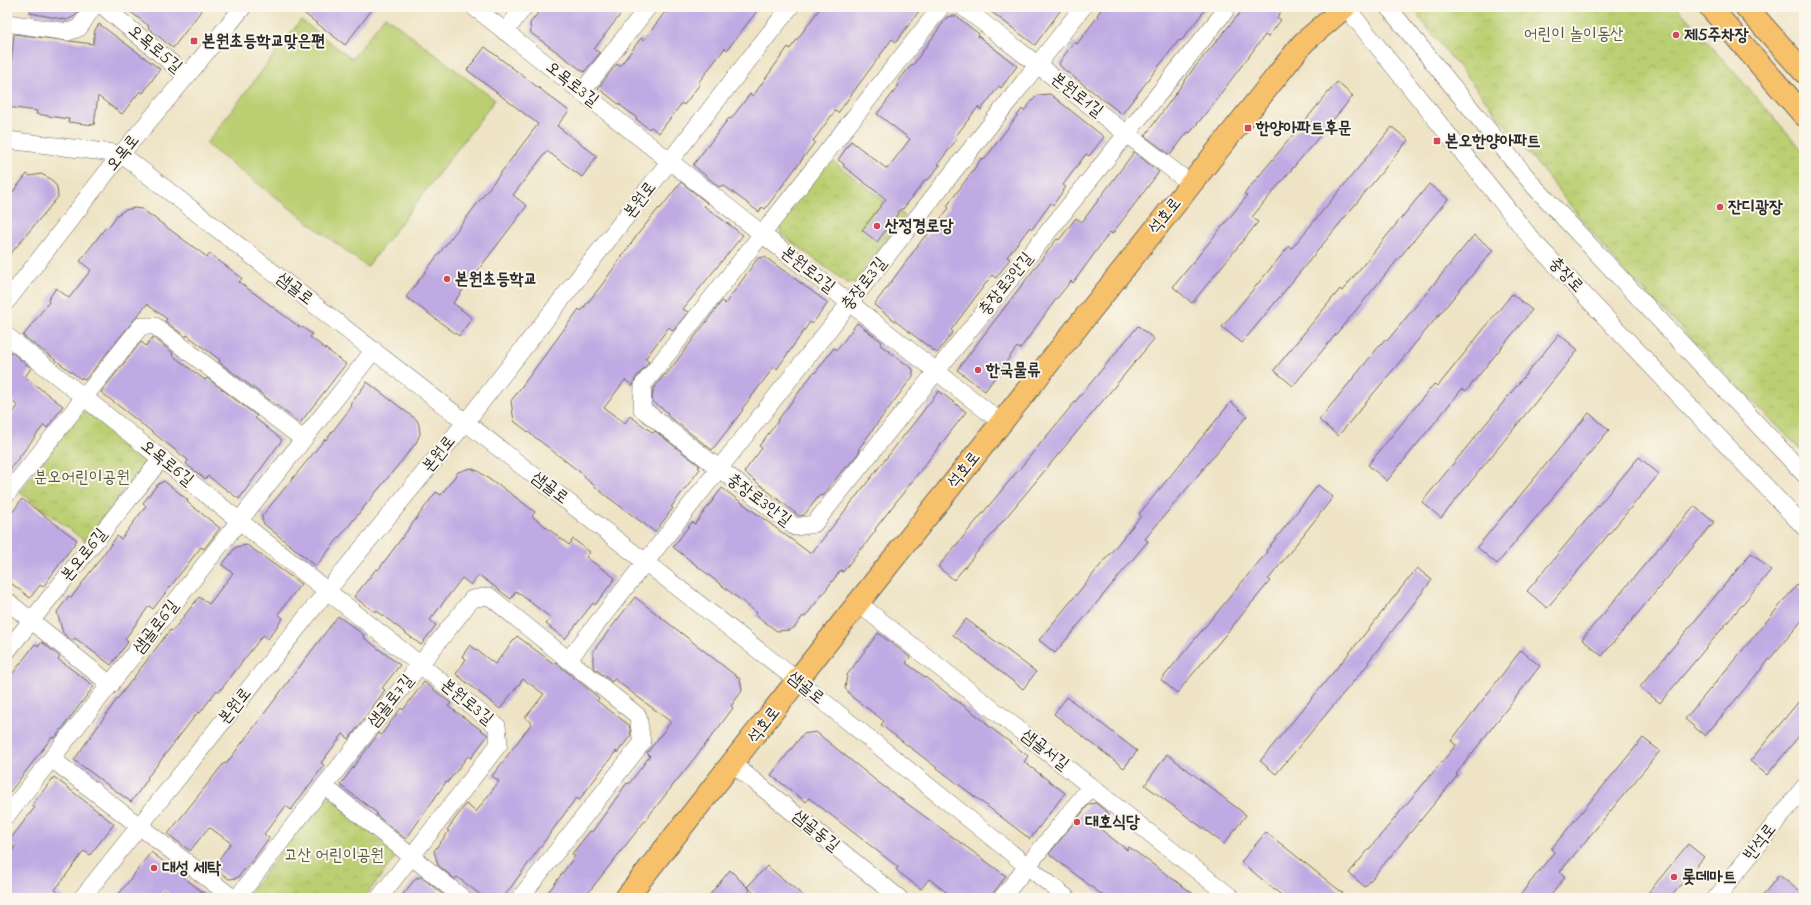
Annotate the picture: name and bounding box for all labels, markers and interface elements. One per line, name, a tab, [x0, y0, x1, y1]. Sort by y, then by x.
street label: 오목로5길	[122, 19, 188, 79]
park label: 어린이 놀이동산	[1524, 22, 1624, 47]
place label: 제5주차장	[1684, 23, 1749, 48]
place label: 본원초등학교맞은편	[202, 29, 325, 54]
marker: 제5주차장	[1671, 30, 1681, 40]
marker: 본원초등학교맞은편	[189, 36, 199, 46]
street label: 오목로3길	[540, 55, 604, 113]
street label: 본원로1길	[1046, 67, 1109, 124]
place label: 한양아파트후문	[1255, 116, 1352, 141]
marker: 한양아파트후문	[1243, 123, 1253, 133]
street label: 오목로	[100, 129, 146, 177]
place label: 본오한양아파트	[1445, 129, 1541, 154]
marker: 본오한양아파트	[1432, 136, 1442, 146]
street label: 본원로	[618, 176, 662, 224]
street label: 석호로	[1142, 192, 1188, 240]
place label: 잔디광장	[1728, 195, 1783, 220]
marker: 잔디광장	[1715, 202, 1725, 212]
place label: 산정경로당	[884, 214, 954, 239]
marker: 산정경로당	[872, 221, 882, 231]
street label: 본원로2길	[775, 241, 841, 299]
street label: 충장로3안길	[973, 247, 1040, 321]
street label: 충장로	[1543, 251, 1589, 299]
street label: 충장로3길	[835, 252, 893, 316]
street label: 샘골로	[271, 267, 319, 311]
place label: 본원초등학교	[455, 267, 537, 292]
marker: 본원초등학교	[442, 274, 452, 284]
place label: 한국물류	[985, 358, 1041, 383]
marker: 한국물류	[973, 365, 983, 375]
street label: 본원로	[416, 430, 462, 478]
street label: 오목로6길	[135, 434, 199, 492]
street label: 석호로	[941, 446, 987, 494]
park label: 분오어린이공원	[34, 465, 130, 490]
street label: 샘골로	[526, 466, 574, 510]
street label: 충장로3안길	[721, 467, 797, 533]
street label: 본오로6길	[55, 523, 113, 587]
street label: 샘골로6길	[127, 595, 185, 659]
street label: 샘골로	[782, 665, 830, 711]
street label: 샘골로7길	[362, 669, 420, 733]
street label: 본원로3길	[435, 673, 499, 731]
street label: 본원로	[212, 682, 258, 730]
street label: 석호로	[742, 701, 786, 749]
street label: 샘골서길	[1016, 723, 1075, 777]
street label: 샘골동길	[787, 804, 845, 858]
place label: 대호식당	[1085, 810, 1140, 835]
marker: 대호식당	[1072, 817, 1082, 827]
street label: 반석로	[1738, 818, 1782, 866]
park label: 고산 어린이공원	[284, 843, 384, 868]
place label: 대성 세탁	[162, 856, 221, 881]
marker: 대성 세탁	[149, 863, 159, 873]
place label: 롯데마트	[1682, 865, 1737, 890]
marker: 롯데마트	[1669, 872, 1679, 882]

